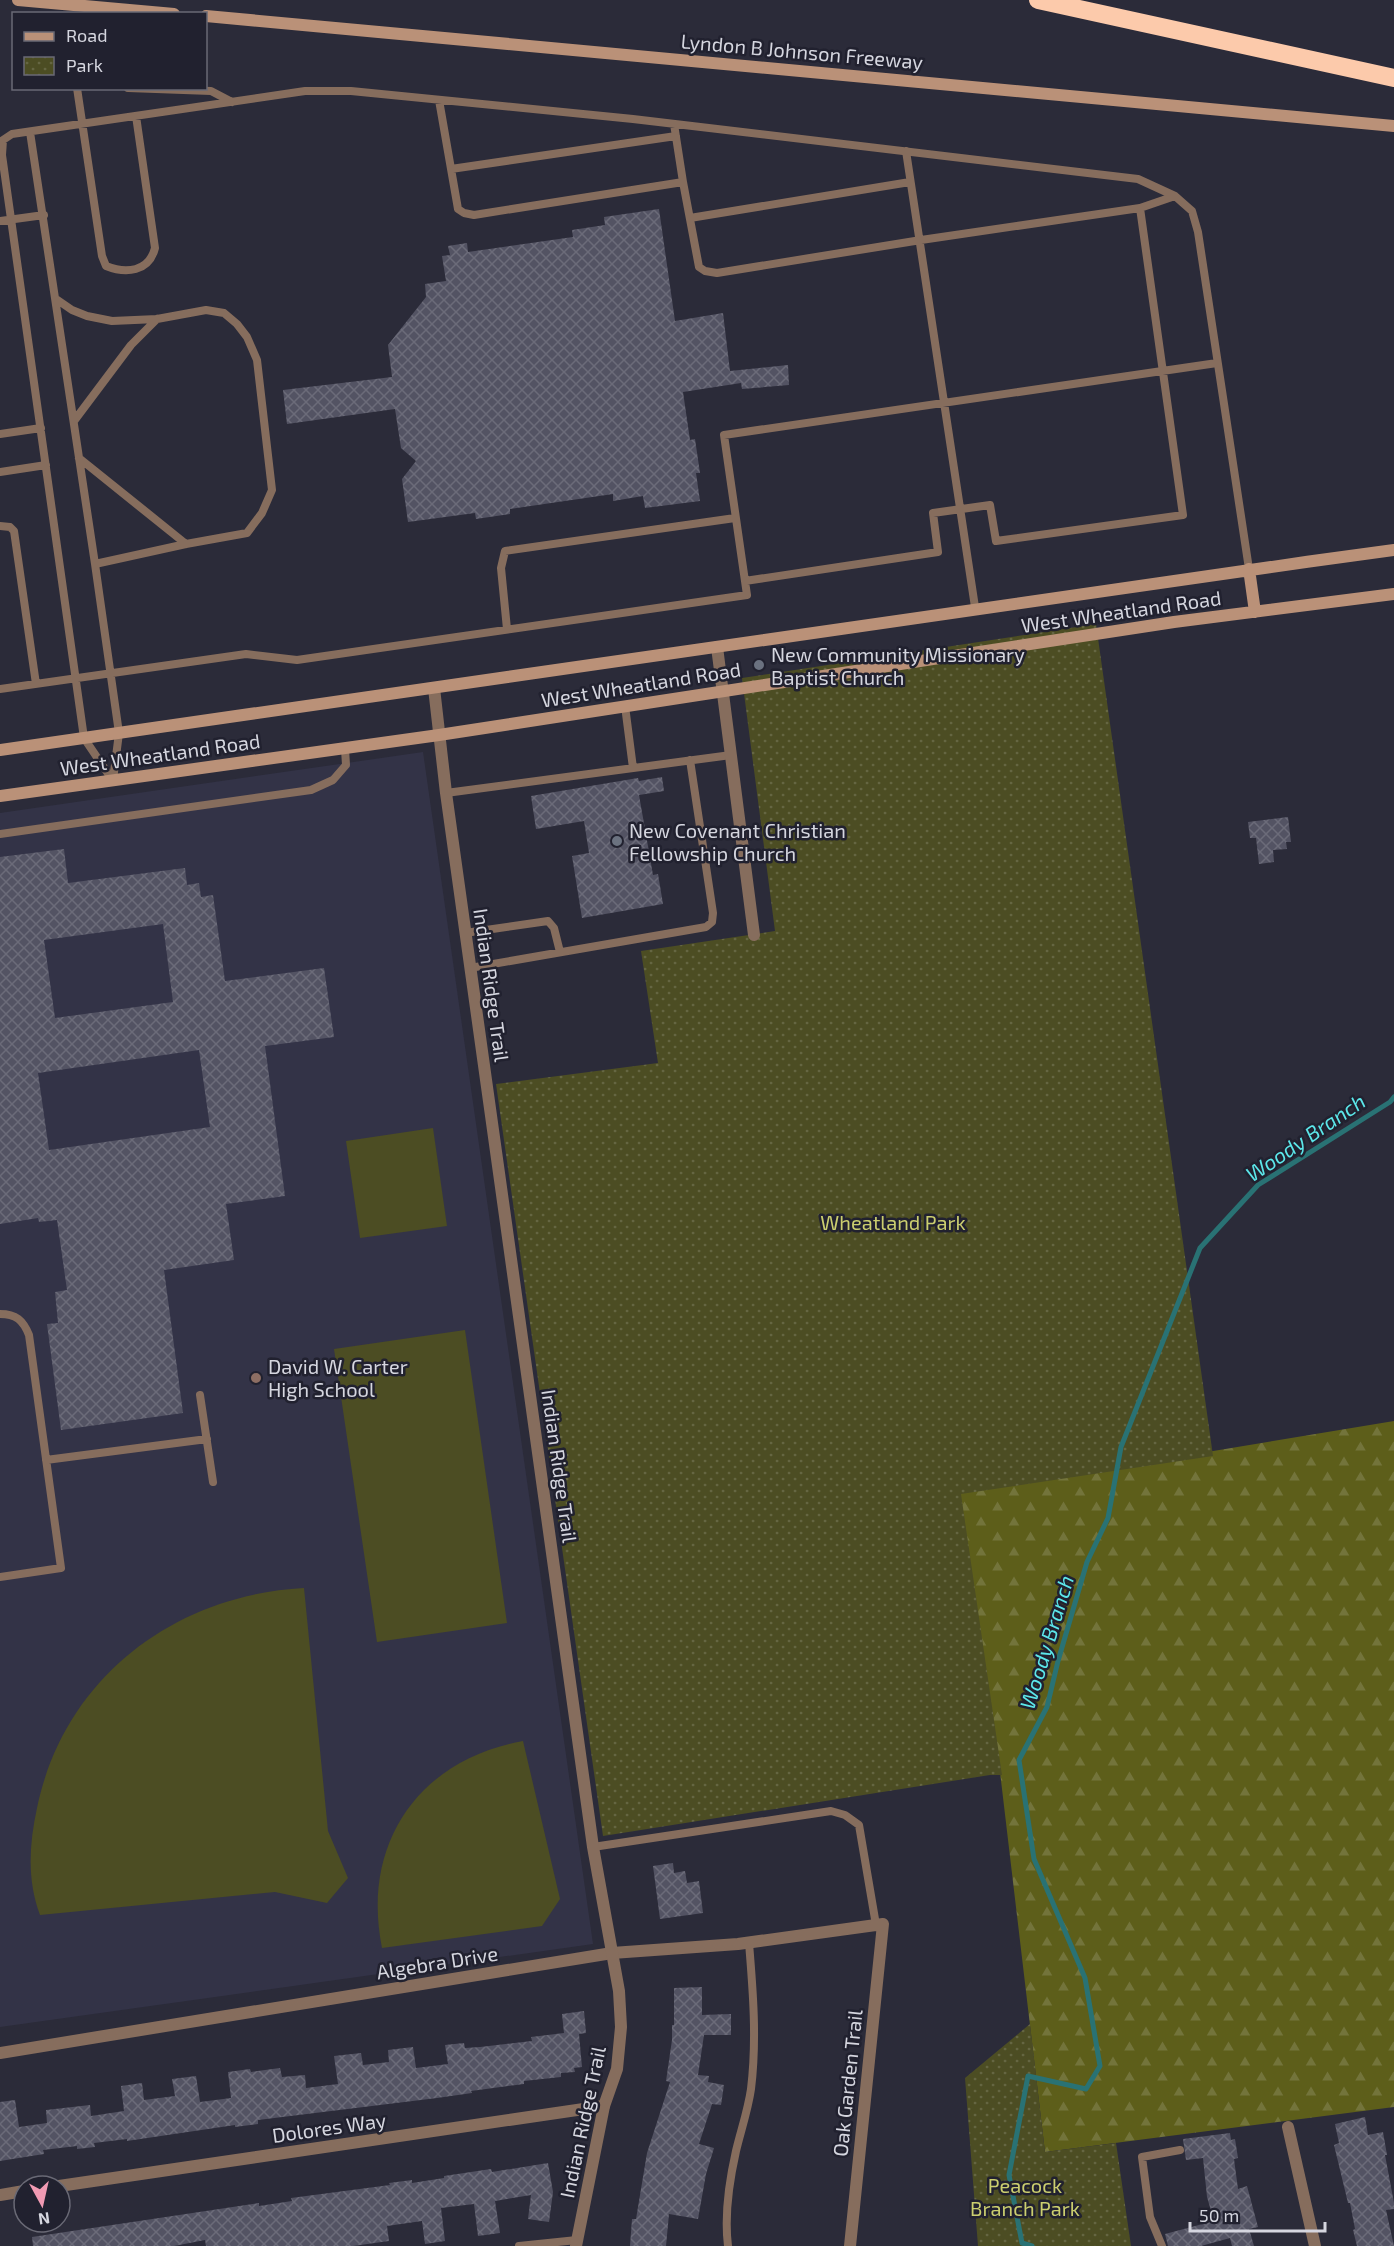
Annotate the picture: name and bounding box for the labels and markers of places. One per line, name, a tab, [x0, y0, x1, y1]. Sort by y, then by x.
place label: New Community Missionary Baptist Church	[771, 642, 1025, 689]
marker: New Community Missionary Baptist Church	[752, 658, 766, 672]
place label: New Covenant Christian Fellowship Church	[629, 818, 846, 865]
marker: New Covenant Christian Fellowship Church	[610, 834, 624, 848]
place label: David W. Carter High School	[268, 1354, 408, 1401]
marker: David W. Carter High School	[249, 1371, 263, 1385]

